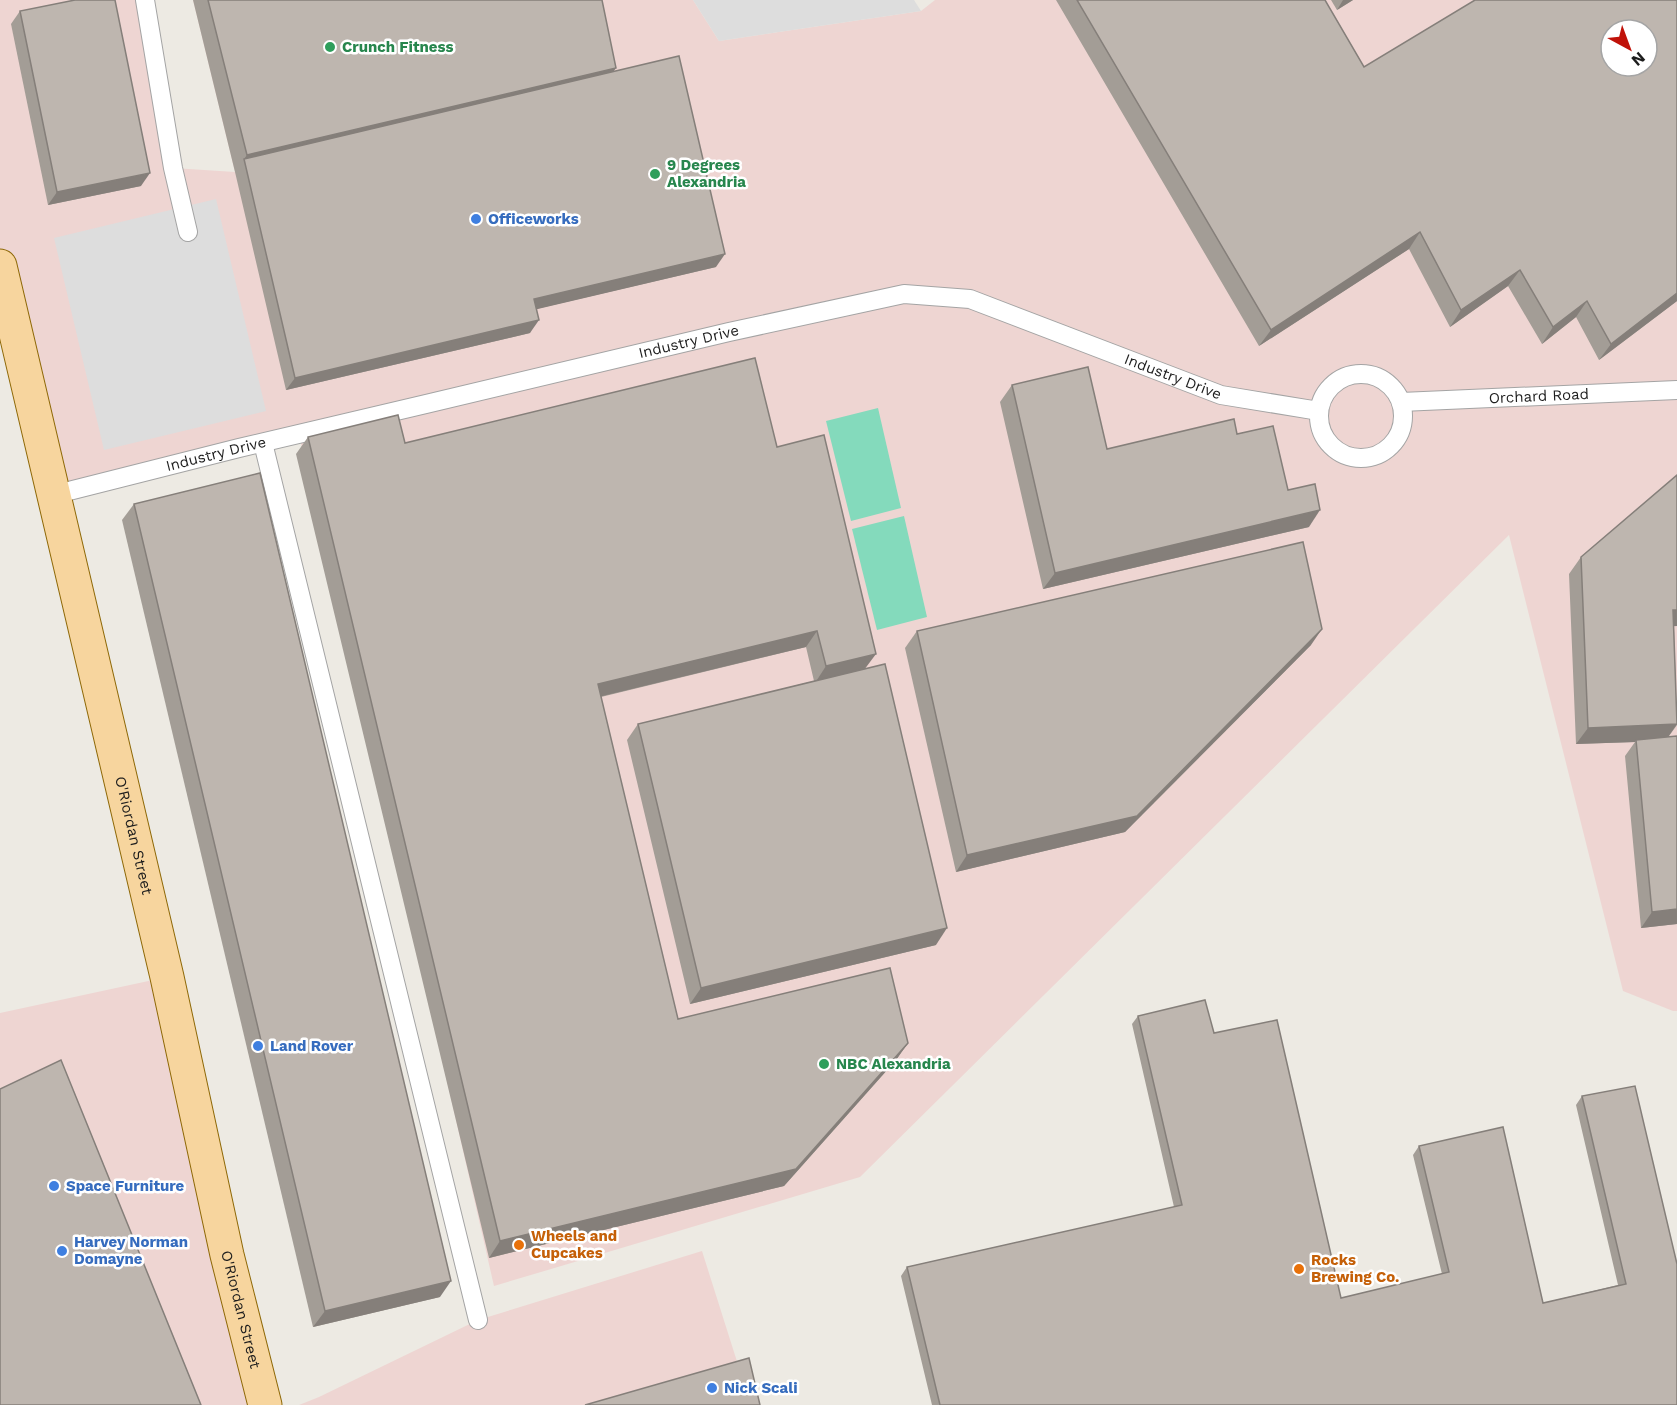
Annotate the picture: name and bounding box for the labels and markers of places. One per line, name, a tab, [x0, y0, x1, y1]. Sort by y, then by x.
place label: Crunch Fitness	[342, 38, 453, 56]
marker: Crunch Fitness	[323, 40, 337, 54]
place label: 9 Degrees Alexandria	[667, 156, 746, 191]
marker: 9 Degrees Alexandria	[648, 167, 662, 181]
place label: Officeworks	[488, 210, 579, 228]
marker: Officeworks	[469, 212, 483, 226]
place label: Land Rover	[270, 1037, 354, 1055]
marker: Land Rover	[251, 1039, 265, 1053]
place label: NBC Alexandria	[836, 1055, 951, 1073]
marker: NBC Alexandria	[817, 1057, 831, 1071]
place label: Space Furniture	[66, 1177, 185, 1195]
marker: Space Furniture	[47, 1179, 61, 1193]
place label: Wheels and Cupcakes	[531, 1227, 617, 1262]
place label: Harvey Norman Domayne	[74, 1233, 188, 1268]
marker: Wheels and Cupcakes	[512, 1238, 526, 1252]
marker: Harvey Norman Domayne	[55, 1244, 69, 1258]
place label: Rocks Brewing Co.	[1311, 1251, 1399, 1286]
marker: Rocks Brewing Co.	[1292, 1262, 1306, 1276]
place label: Nick Scali	[724, 1379, 798, 1397]
marker: Nick Scali	[705, 1381, 719, 1395]

